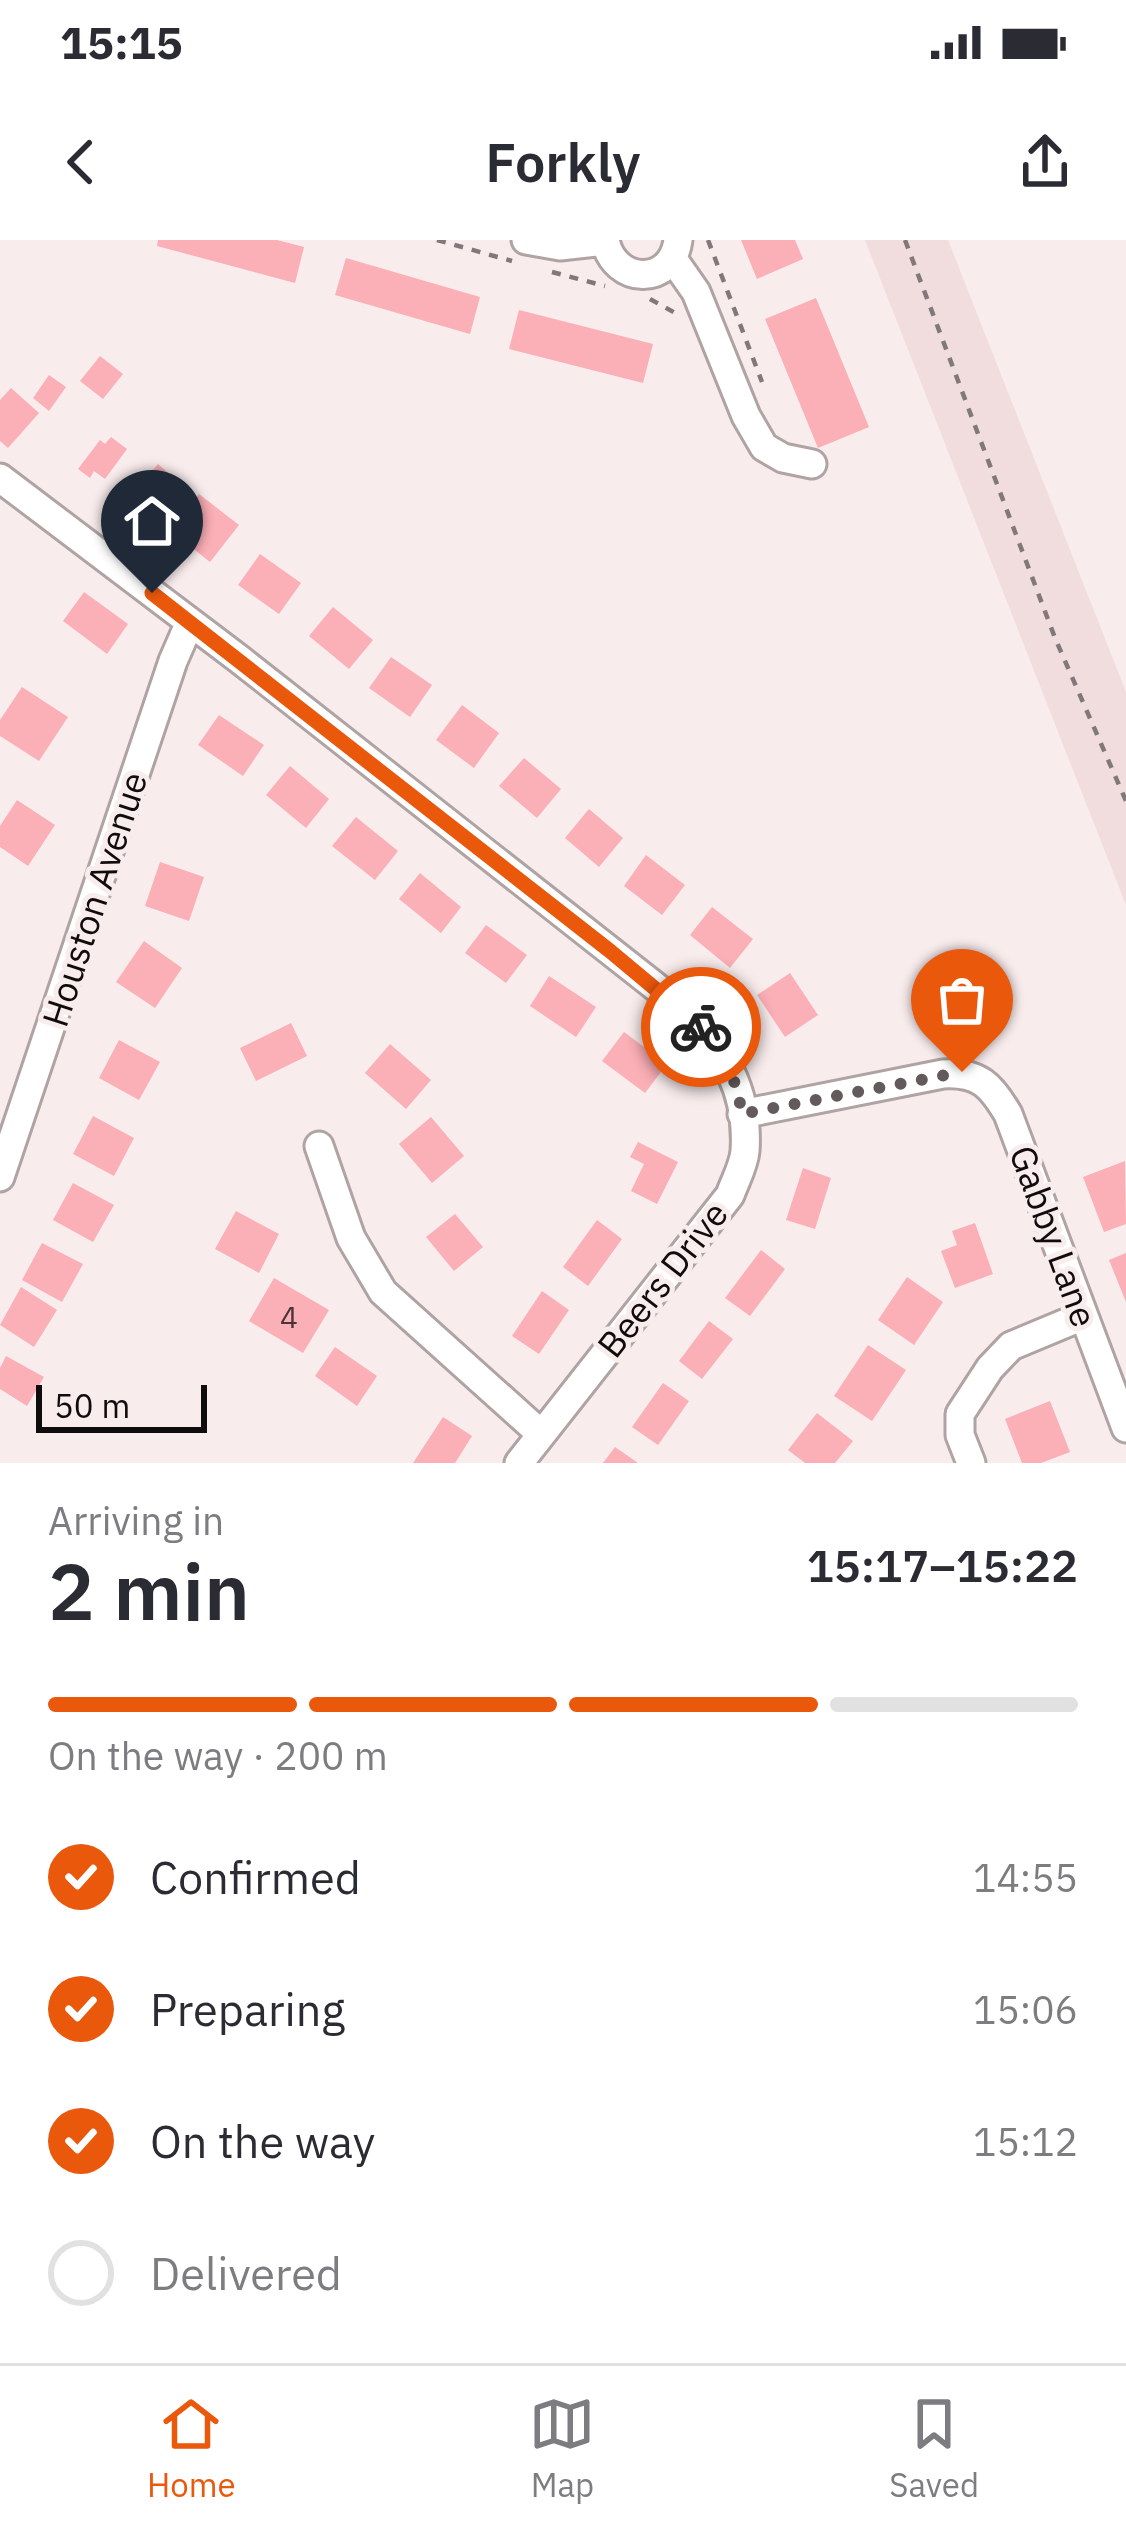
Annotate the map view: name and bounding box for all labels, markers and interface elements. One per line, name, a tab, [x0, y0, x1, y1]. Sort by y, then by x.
text: 15:15	[60, 13, 183, 71]
text: Forkly	[485, 127, 641, 197]
icon: back	[48, 129, 114, 195]
icon: share	[1012, 129, 1078, 195]
pin	[101, 470, 203, 593]
icon: home	[119, 488, 185, 554]
street label: Houston Avenue	[31, 766, 157, 1032]
pin	[911, 949, 1013, 1072]
courier	[641, 967, 761, 1087]
icon: bag	[929, 967, 995, 1033]
icon: bike	[668, 994, 734, 1060]
street label: Gabby Lane	[999, 1139, 1109, 1333]
street label: Beers Drive	[586, 1191, 738, 1367]
house number: 4	[280, 1297, 298, 1336]
scale bar	[36, 1379, 207, 1432]
text: 50 m	[54, 1384, 130, 1427]
text: Arriving in	[48, 1495, 224, 1546]
text: 15:17–15:22	[807, 1536, 1078, 1594]
text: 2 min	[48, 1540, 250, 1641]
text: On the way · 200 m	[48, 1730, 388, 1781]
icon: check	[48, 1844, 114, 1910]
text: Confirmed	[150, 1848, 361, 1906]
text: 14:55	[973, 1852, 1078, 1903]
icon: check	[48, 1976, 114, 2042]
text: Preparing	[150, 1980, 345, 2038]
text: 15:06	[973, 1984, 1078, 2035]
icon: check	[48, 2108, 114, 2174]
text: On the way	[150, 2112, 375, 2170]
text: 15:12	[973, 2116, 1078, 2167]
text: Delivered	[150, 2244, 342, 2302]
tab: Home	[147, 2391, 236, 2506]
tab: Map	[529, 2391, 595, 2506]
tab: Saved	[889, 2391, 979, 2506]

